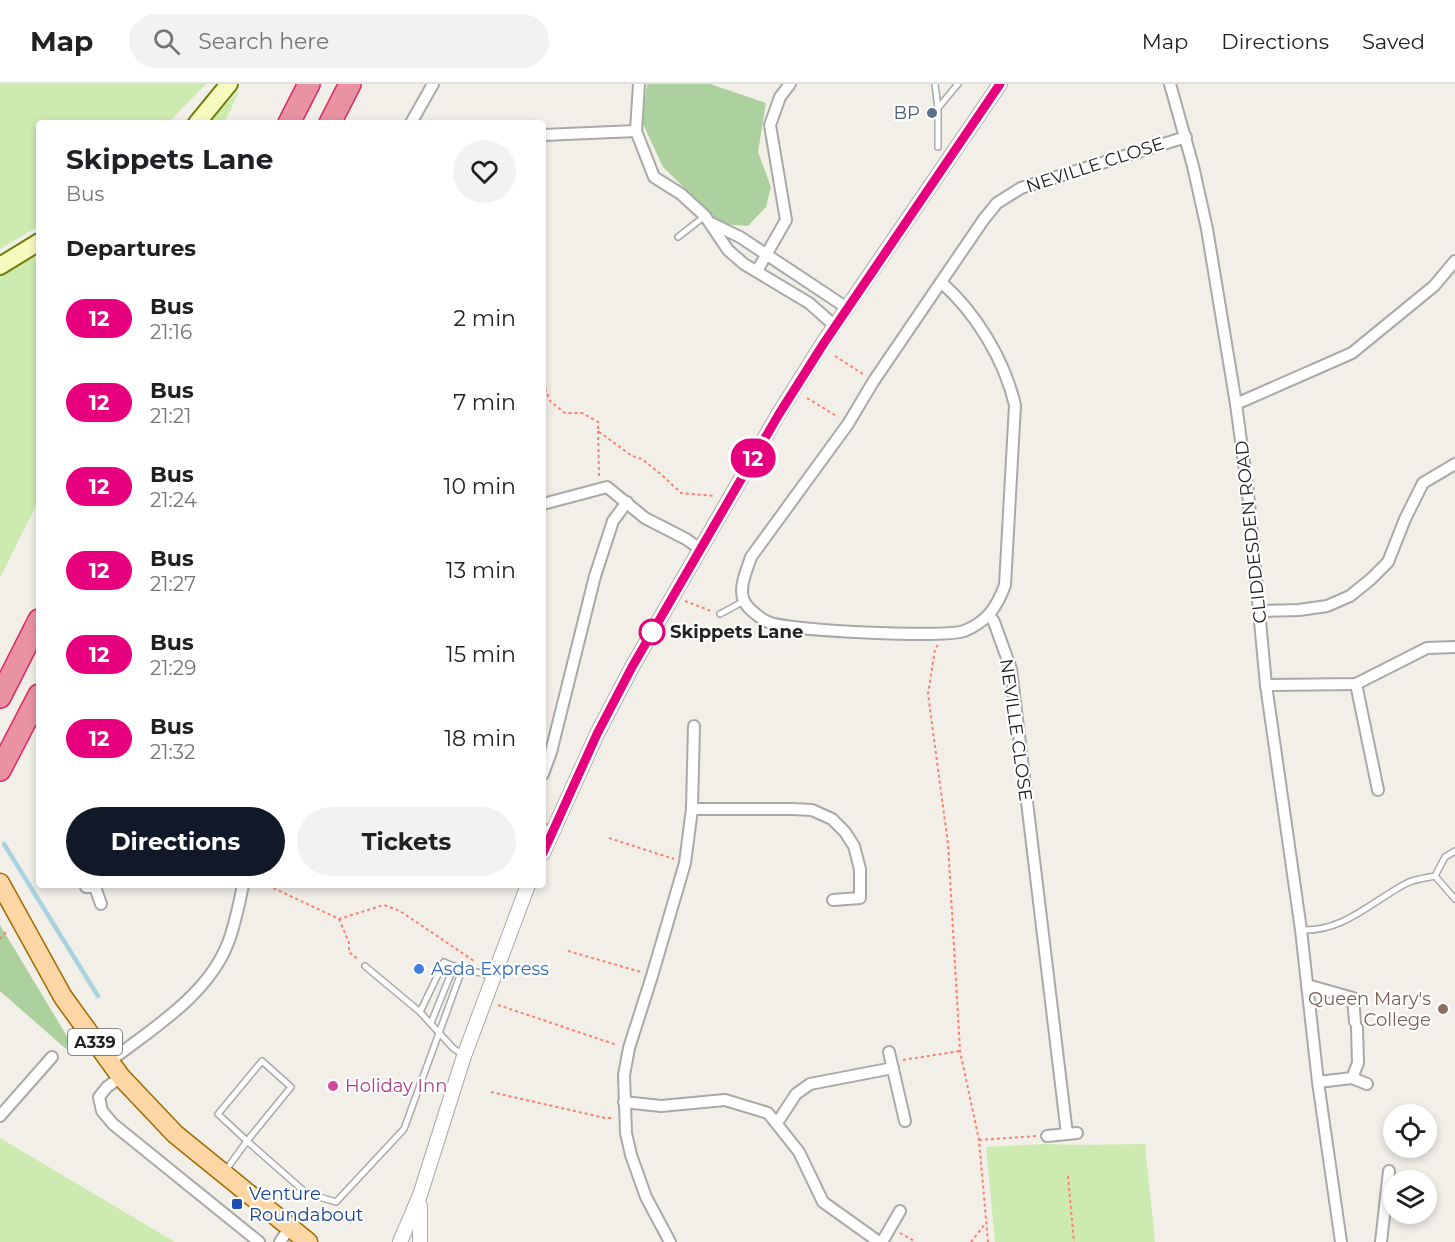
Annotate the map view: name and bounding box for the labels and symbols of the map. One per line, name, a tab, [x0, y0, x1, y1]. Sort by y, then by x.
place label: BP	[894, 102, 920, 124]
marker: BP	[925, 106, 939, 120]
street label: NEVILLE CLOSE	[1023, 132, 1167, 198]
line badge: 12	[726, 438, 780, 478]
street label: CLIDDESDEN ROAD	[1230, 440, 1272, 624]
marker: Skippets Lane	[639, 619, 665, 645]
place label: Skippets Lane	[670, 621, 803, 643]
street label: NEVILLE CLOSE	[995, 657, 1037, 803]
place label: Asda Express	[431, 958, 549, 980]
marker: Asda Express	[412, 962, 426, 976]
place label: Queen Mary's College	[1308, 988, 1431, 1031]
marker: Queen Mary's College	[1436, 1002, 1450, 1016]
road number: A339	[68, 1029, 122, 1055]
place label: Holiday Inn	[345, 1075, 447, 1097]
marker: Holiday Inn	[326, 1079, 340, 1093]
place label: Venture Roundabout	[249, 1183, 363, 1226]
marker: Venture Roundabout	[230, 1197, 244, 1211]

